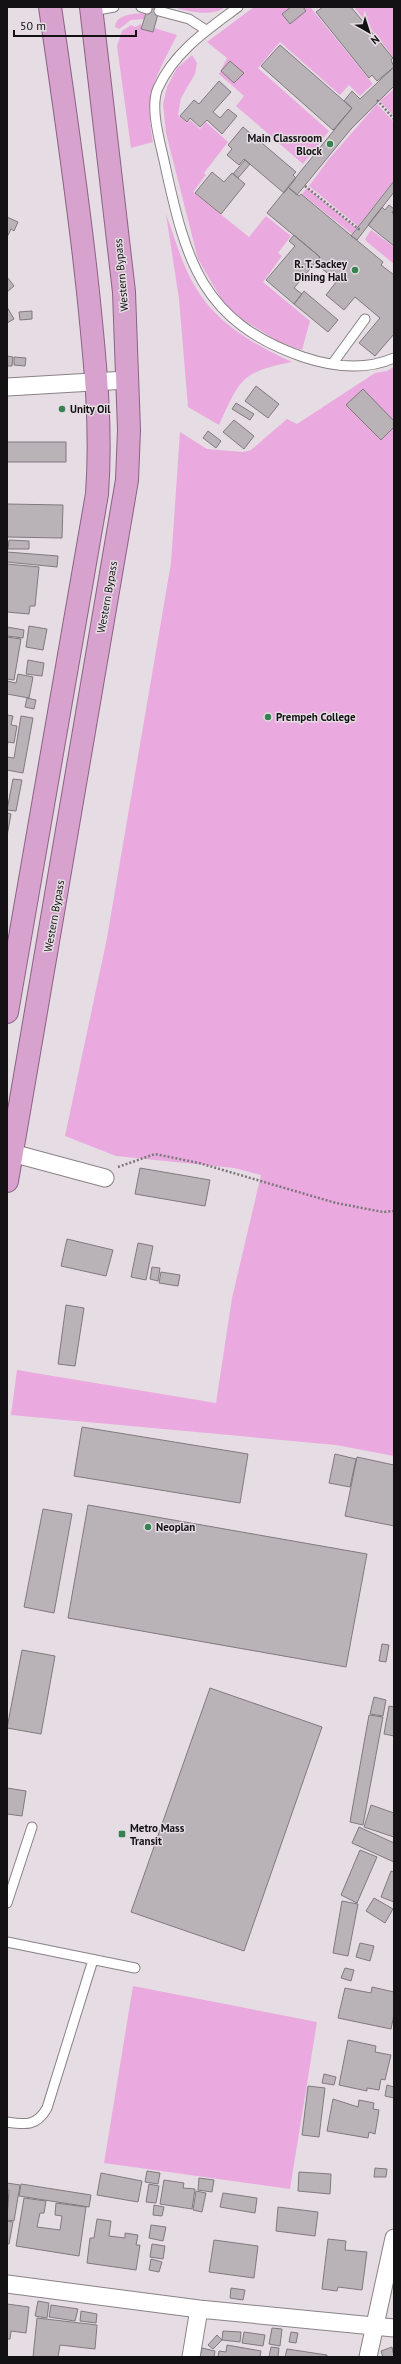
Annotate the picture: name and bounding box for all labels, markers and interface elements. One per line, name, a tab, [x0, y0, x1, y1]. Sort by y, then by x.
scale bar	[14, 12, 136, 38]
north arrow	[349, 12, 389, 52]
text: 50 m	[20, 18, 46, 33]
text: N	[368, 32, 383, 47]
place label: Main Classroom Block	[247, 131, 323, 158]
marker: Main Classroom Block	[325, 139, 335, 149]
street label: Western Bypass	[111, 238, 131, 312]
place label: R. T. Sackey Dining Hall	[294, 257, 348, 284]
marker: R. T. Sackey Dining Hall	[350, 265, 360, 275]
place label: Unity Oil	[70, 402, 111, 416]
marker: Unity Oil	[57, 404, 67, 414]
street label: Western Bypass	[94, 559, 120, 634]
place label: Prempeh College	[276, 710, 356, 724]
marker: Prempeh College	[263, 712, 273, 722]
street label: Western Bypass	[41, 878, 67, 953]
place label: Neoplan	[156, 1520, 195, 1534]
marker: Neoplan	[143, 1522, 153, 1532]
place label: Metro Mass Transit	[130, 1821, 185, 1848]
marker: Metro Mass Transit	[117, 1829, 127, 1839]

